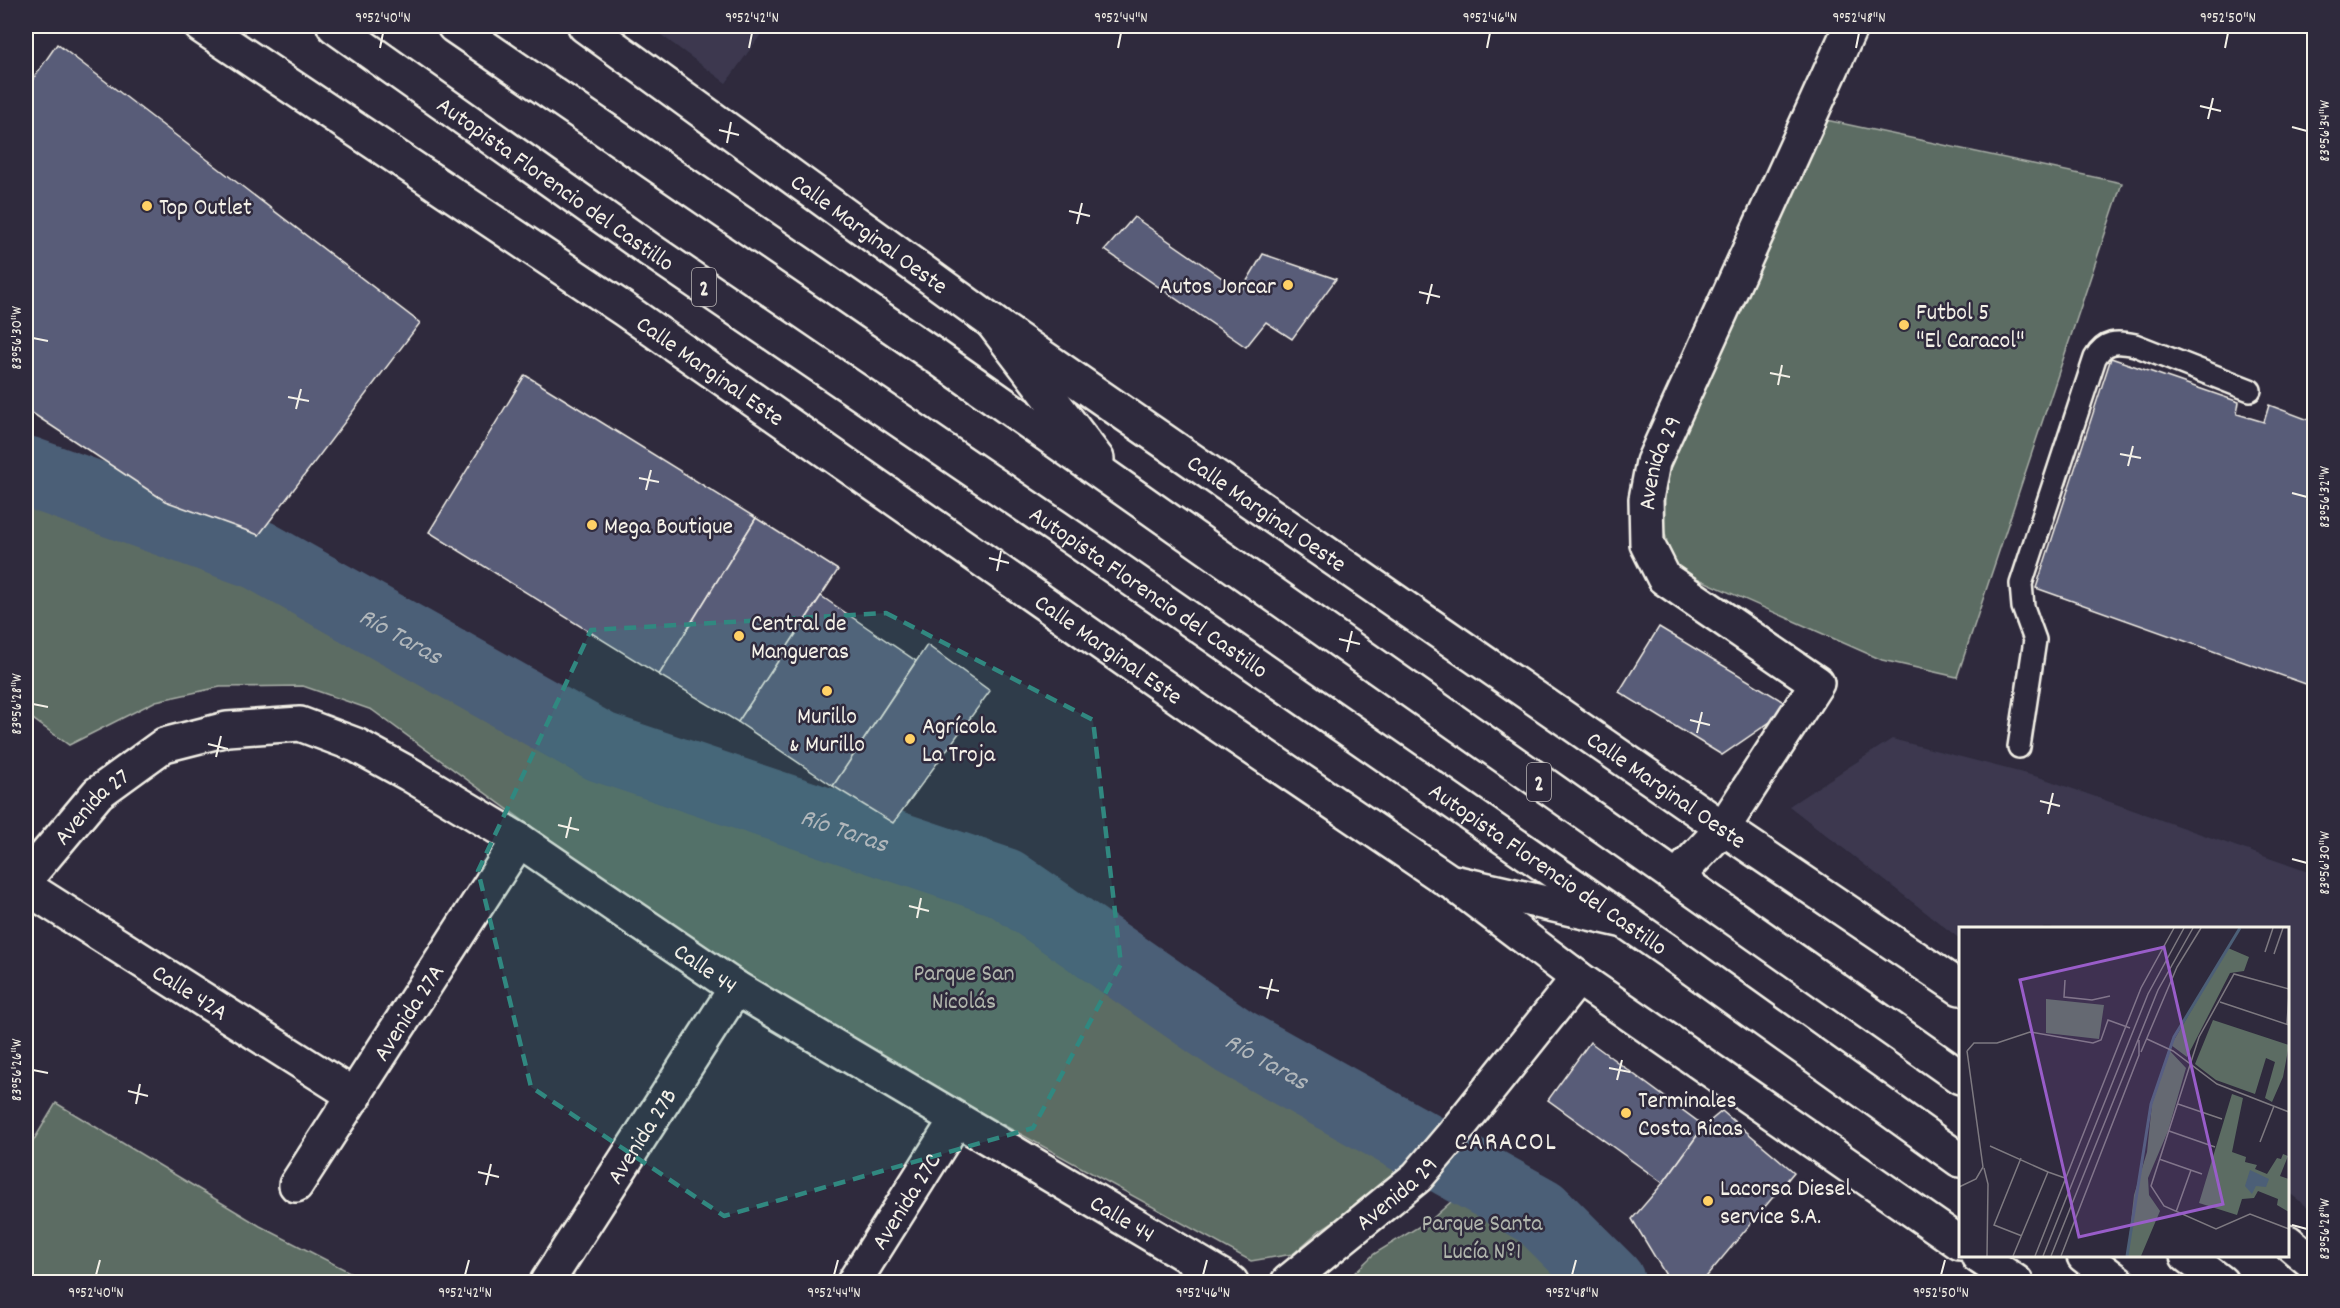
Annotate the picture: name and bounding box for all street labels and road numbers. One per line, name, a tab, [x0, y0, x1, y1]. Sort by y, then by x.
street label: Autopista Florencio del Castillo	[429, 90, 680, 281]
street label: Calle Marginal Oeste	[782, 167, 954, 304]
road number: 2	[692, 268, 716, 306]
street label: Calle Marginal Este	[628, 309, 790, 436]
street label: Avenida 29	[1632, 411, 1692, 511]
street label: Calle Marginal Oeste	[1179, 448, 1352, 582]
street label: Autopista Florencio del Castillo	[1021, 499, 1274, 688]
street label: Calle Marginal Este	[1026, 587, 1188, 715]
street label: Calle Marginal Oeste	[1578, 724, 1752, 859]
street label: Avenida 27	[47, 762, 138, 854]
road number: 2	[1527, 763, 1551, 801]
street label: Autopista Florencio del Castillo	[1421, 776, 1673, 965]
street label: Calle 44	[666, 936, 743, 1004]
street label: Calle 42A	[144, 957, 234, 1031]
street label: Avenida 27A	[366, 958, 454, 1069]
street label: Avenida 27B	[600, 1083, 687, 1192]
street label: Avenida 27C	[864, 1147, 951, 1257]
street label: Avenida 29	[1349, 1150, 1447, 1240]
street label: Calle 44	[1082, 1188, 1160, 1253]

